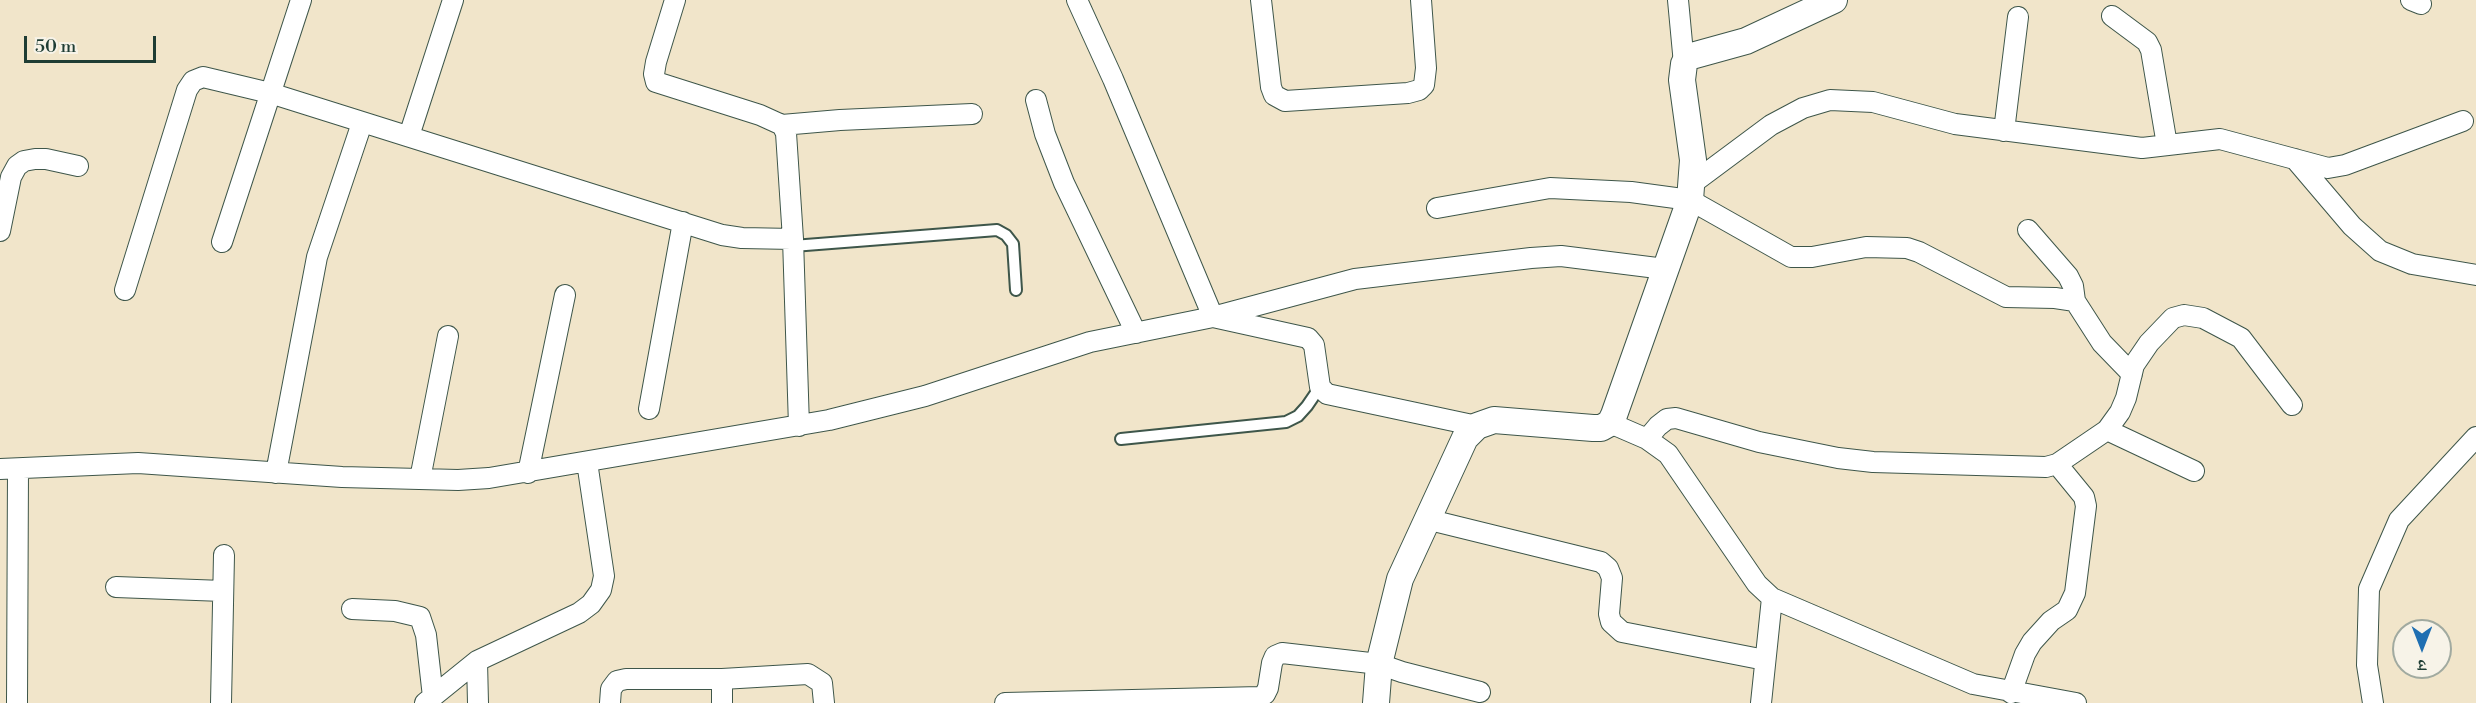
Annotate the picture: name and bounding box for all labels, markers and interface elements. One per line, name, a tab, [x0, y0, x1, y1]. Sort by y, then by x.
scale bar	[27, 24, 159, 62]
text: 50 m	[35, 35, 76, 58]
north arrow	[2392, 619, 2452, 679]
text: उ	[2418, 655, 2426, 675]

